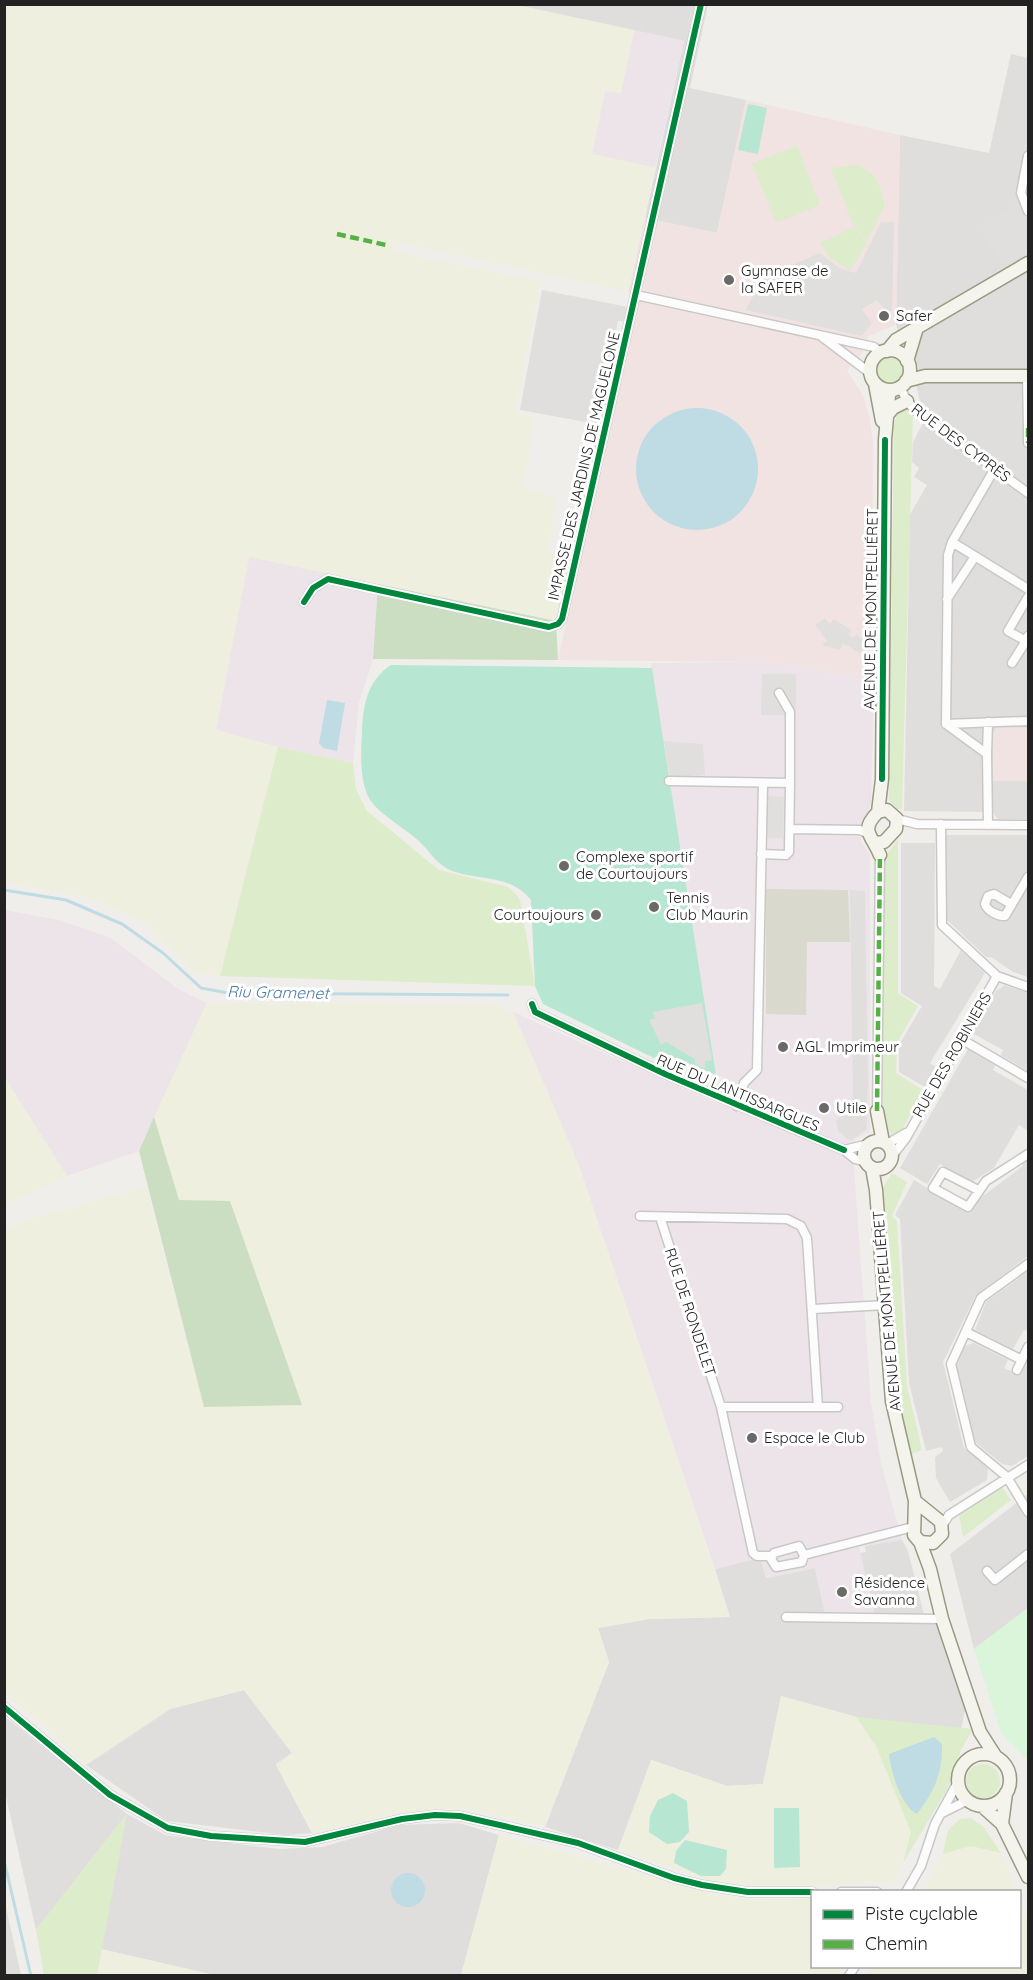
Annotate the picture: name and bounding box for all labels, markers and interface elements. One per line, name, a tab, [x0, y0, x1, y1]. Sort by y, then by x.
place label: Gymnase de la SAFER	[741, 261, 829, 297]
marker: Gymnase de la SAFER	[722, 273, 736, 287]
place label: Safer	[896, 306, 933, 325]
marker: Safer	[877, 309, 891, 323]
street label: IMPASSE DES JARDINS DE MAGUELONE	[543, 330, 624, 602]
street label: RUE DES CYPRÈS	[908, 399, 1015, 486]
street label: AVENUE DE MONTPELLIÉRET	[859, 508, 882, 710]
place label: Complexe sportif de Courtoujours	[576, 847, 694, 883]
marker: Complexe sportif de Courtoujours	[557, 859, 571, 873]
place label: Tennis Club Maurin	[666, 888, 748, 924]
marker: Tennis Club Maurin	[647, 900, 661, 914]
place label: Courtoujours	[494, 905, 584, 924]
marker: Courtoujours	[589, 908, 603, 922]
water label: Riu Gramenet	[227, 981, 331, 1003]
street label: RUE DES ROBINIERS	[908, 989, 995, 1121]
place label: AGL Imprimeur	[795, 1037, 899, 1056]
marker: AGL Imprimeur	[776, 1040, 790, 1054]
street label: RUE DU LANTISSARGUES	[654, 1050, 822, 1135]
place label: Utile	[836, 1098, 867, 1117]
marker: Utile	[817, 1101, 831, 1115]
street label: AVENUE DE MONTPELLIÉRET	[868, 1210, 905, 1412]
street label: RUE DE RONDELET	[661, 1245, 720, 1378]
place label: Espace le Club	[764, 1428, 865, 1447]
marker: Espace le Club	[745, 1431, 759, 1445]
place label: Résidence Savanna	[854, 1573, 925, 1609]
marker: Résidence Savanna	[835, 1585, 849, 1599]
legend	[811, 1890, 1021, 1968]
text: Piste cyclable	[865, 1902, 978, 1925]
text: Chemin	[865, 1932, 928, 1955]

